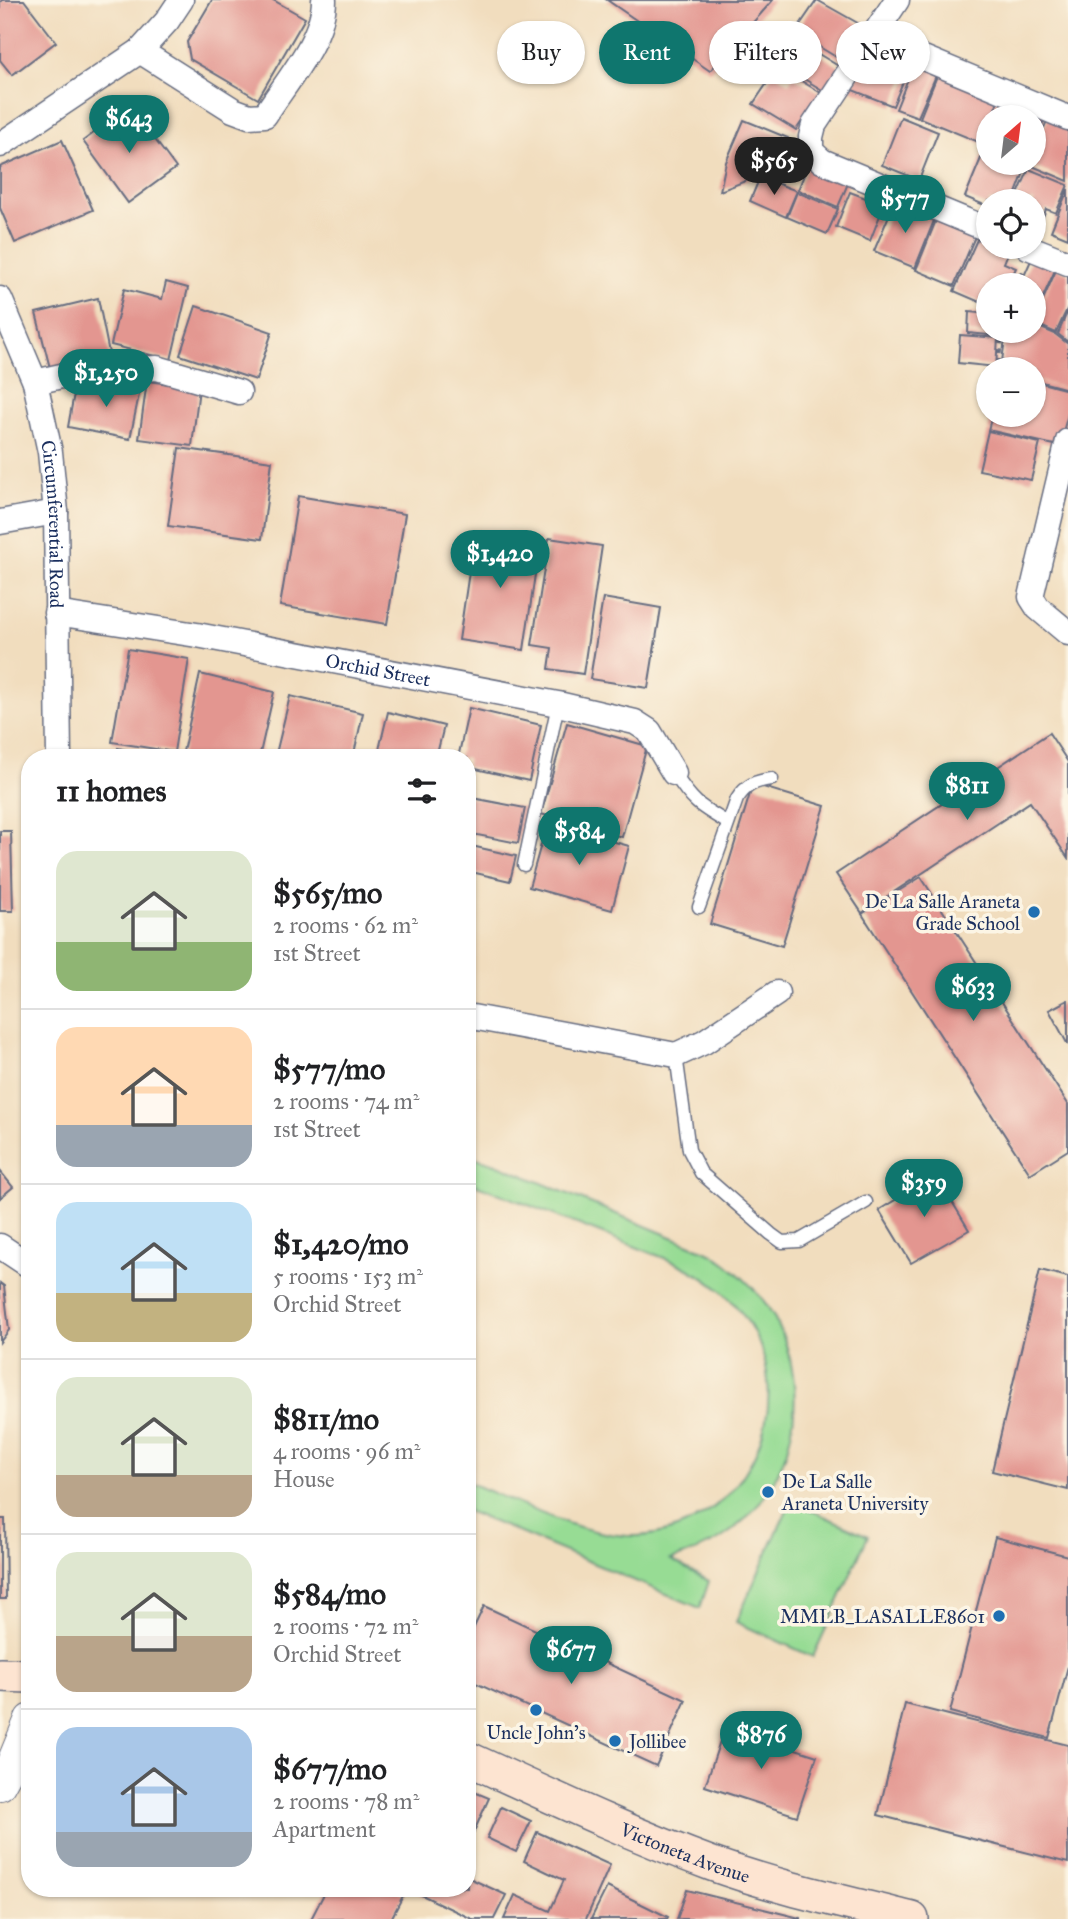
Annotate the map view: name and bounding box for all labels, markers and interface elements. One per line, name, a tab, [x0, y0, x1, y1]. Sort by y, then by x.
chip: Buy	[497, 21, 585, 84]
chip: Rent	[599, 21, 695, 84]
chip: Filters	[709, 21, 822, 84]
chip: New	[836, 21, 930, 84]
pin: $643	[88, 96, 170, 155]
text: $643	[105, 104, 153, 132]
north arrow	[976, 105, 1046, 175]
map controls	[976, 105, 1046, 427]
pin: $565	[733, 138, 815, 197]
text: $565	[751, 146, 797, 174]
pin: $577	[864, 176, 946, 235]
text: $577	[880, 184, 930, 212]
button: locate	[976, 189, 1046, 259]
button: +	[976, 273, 1046, 343]
pin: $1,250	[49, 350, 163, 409]
button: −	[976, 357, 1046, 427]
text: $1,250	[74, 358, 138, 386]
street label: Circumferential Road	[36, 438, 68, 609]
pin: $1,420	[443, 530, 557, 590]
text: $1,420	[467, 539, 533, 567]
street label: Orchid Street	[324, 649, 432, 691]
pin: $811	[926, 762, 1008, 822]
text: $811	[945, 771, 989, 799]
icon: filters	[403, 772, 441, 810]
text: 11 homes	[56, 773, 167, 809]
pin: $584	[538, 808, 620, 867]
text: $584	[554, 816, 604, 844]
text: $565/mo	[273, 875, 382, 911]
icon: home	[112, 879, 196, 963]
place label: De La Salle Araneta Grade School	[865, 890, 1021, 935]
marker: De La Salle Araneta Grade School	[1026, 904, 1042, 920]
text: 2 rooms · 62 m²	[273, 911, 418, 939]
text: 1st Street	[273, 939, 361, 967]
pin: $633	[932, 964, 1014, 1023]
text: $633	[951, 972, 995, 1000]
text: $577/mo	[273, 1051, 385, 1087]
icon: home	[112, 1055, 196, 1139]
text: 2 rooms · 74 m²	[273, 1087, 419, 1115]
text: 1st Street	[273, 1115, 361, 1143]
pin: $359	[883, 1160, 965, 1219]
text: $359	[901, 1168, 947, 1196]
text: $1,420/mo	[273, 1226, 409, 1262]
icon: home	[112, 1230, 196, 1314]
text: 5 rooms · 153 m²	[273, 1262, 423, 1290]
text: Orchid Street	[273, 1290, 401, 1318]
text: $811/mo	[273, 1401, 379, 1437]
icon: home	[112, 1405, 196, 1489]
text: 4 rooms · 96 m²	[273, 1437, 420, 1465]
text: House	[273, 1465, 335, 1493]
place label: De La Salle Araneta University	[781, 1470, 930, 1515]
marker: De La Salle Araneta University	[760, 1484, 776, 1500]
text: $584/mo	[273, 1576, 386, 1612]
icon: home	[112, 1580, 196, 1664]
place label: MMLB_LASALLE8601	[780, 1605, 985, 1628]
marker: MMLB_LASALLE8601	[991, 1608, 1007, 1624]
text: 2 rooms · 72 m²	[273, 1612, 418, 1640]
pin: $677	[530, 1626, 612, 1686]
text: $677	[546, 1635, 596, 1663]
text: Orchid Street	[273, 1640, 401, 1668]
marker: Uncle John's	[528, 1702, 544, 1718]
pin: $876	[720, 1712, 802, 1771]
text: $876	[736, 1720, 786, 1748]
place label: Uncle John's	[486, 1721, 586, 1745]
place label: Jollibee	[627, 1730, 686, 1754]
marker: Jollibee	[607, 1733, 623, 1749]
text: $677/mo	[273, 1751, 387, 1787]
icon: home	[112, 1755, 196, 1839]
text: 2 rooms · 78 m²	[273, 1787, 419, 1815]
text: Apartment	[273, 1815, 376, 1843]
street label: Victoneta Avenue	[616, 1817, 753, 1888]

